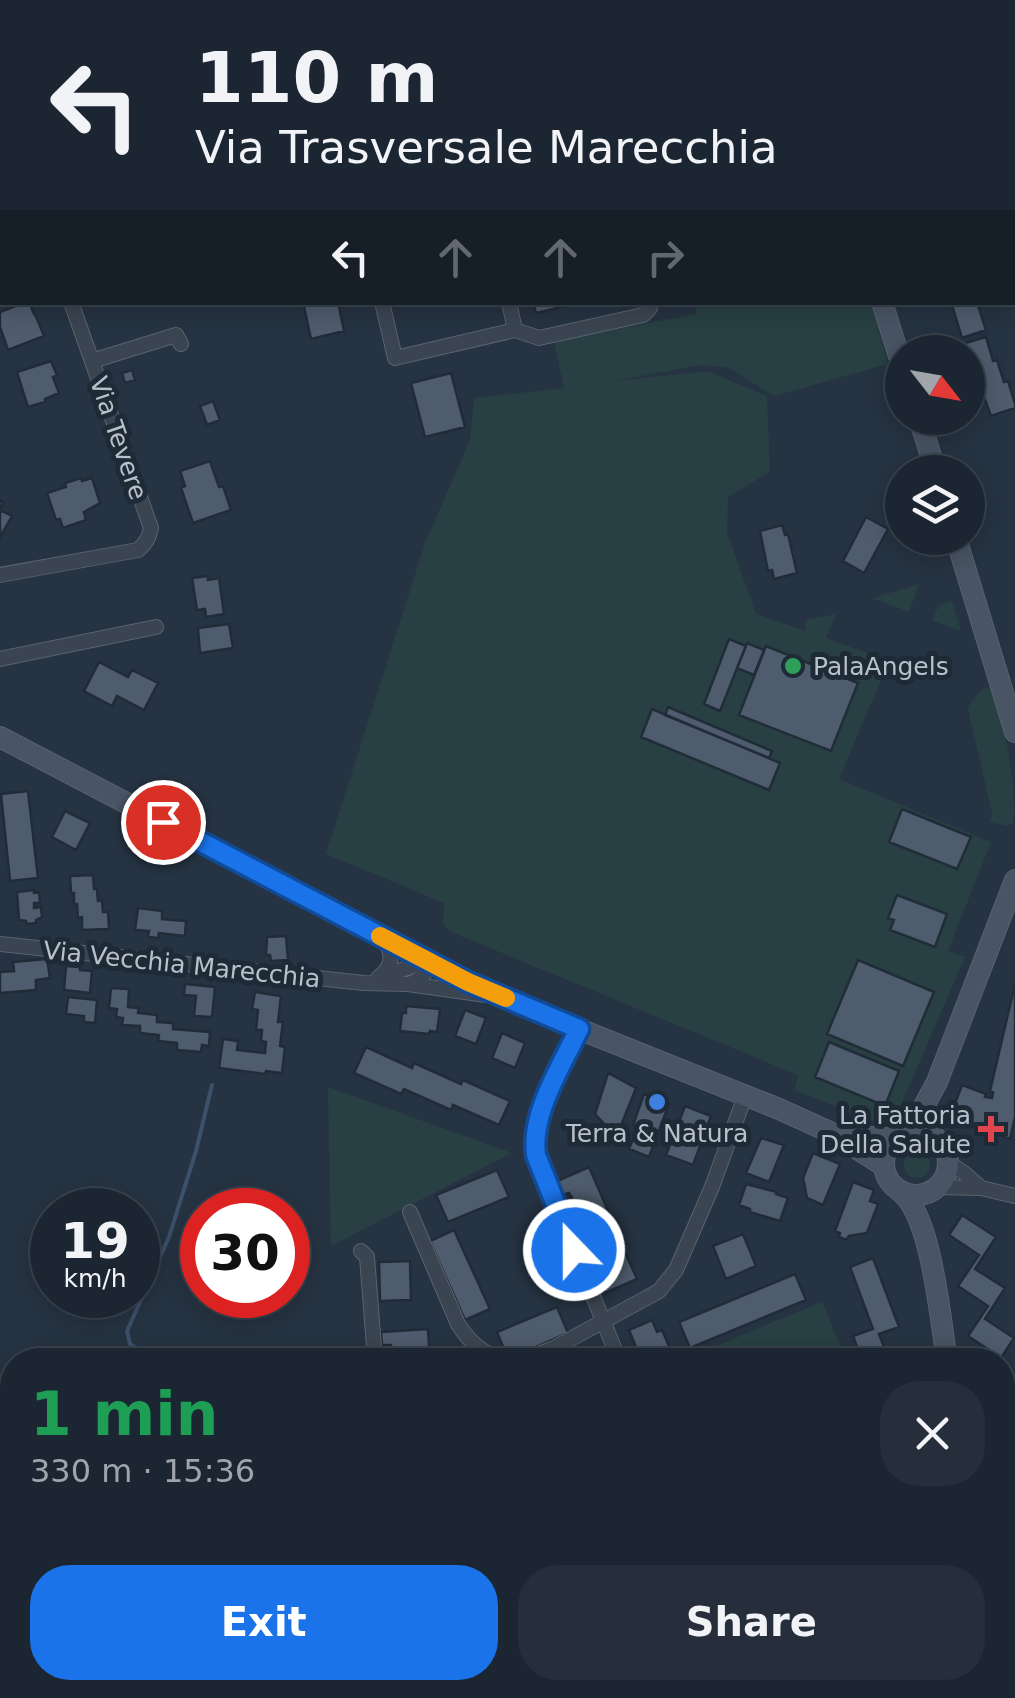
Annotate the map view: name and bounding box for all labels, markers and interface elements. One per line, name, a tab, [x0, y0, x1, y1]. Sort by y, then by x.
text: 110 m	[195, 37, 438, 119]
icon: left	[30, 40, 160, 170]
text: Via Trasversale Marecchia	[195, 121, 778, 174]
icon: left	[323, 230, 378, 285]
icon: ahead	[428, 230, 483, 285]
icon: ahead	[533, 230, 588, 285]
icon: right	[638, 230, 693, 285]
north arrow	[885, 335, 985, 435]
map controls	[885, 335, 985, 555]
street label: Via Tevere	[84, 373, 153, 504]
button: layers	[885, 455, 985, 555]
place label: PalaAngels	[813, 652, 949, 681]
marker: PalaAngels	[782, 655, 804, 677]
pin	[121, 780, 206, 865]
icon: arrive	[136, 795, 191, 850]
street label: Via Vecchia Marecchia	[42, 936, 322, 993]
marker: Terra & Natura	[646, 1091, 668, 1113]
place label: La Fattoria Della Salute	[820, 1101, 971, 1159]
marker: La Fattoria Della Salute	[980, 1118, 1002, 1140]
place label: Terra & Natura	[565, 1119, 748, 1148]
speed limit sign: 30	[180, 1188, 310, 1318]
position arrow	[522, 1198, 626, 1302]
text: 19	[60, 1212, 130, 1270]
text: km/h	[63, 1264, 127, 1293]
text: 1 min	[30, 1379, 218, 1449]
button: close	[880, 1381, 985, 1486]
text: 330 m · 15:36	[30, 1452, 255, 1490]
button: Exit	[30, 1565, 498, 1680]
button: Share	[518, 1565, 985, 1680]

